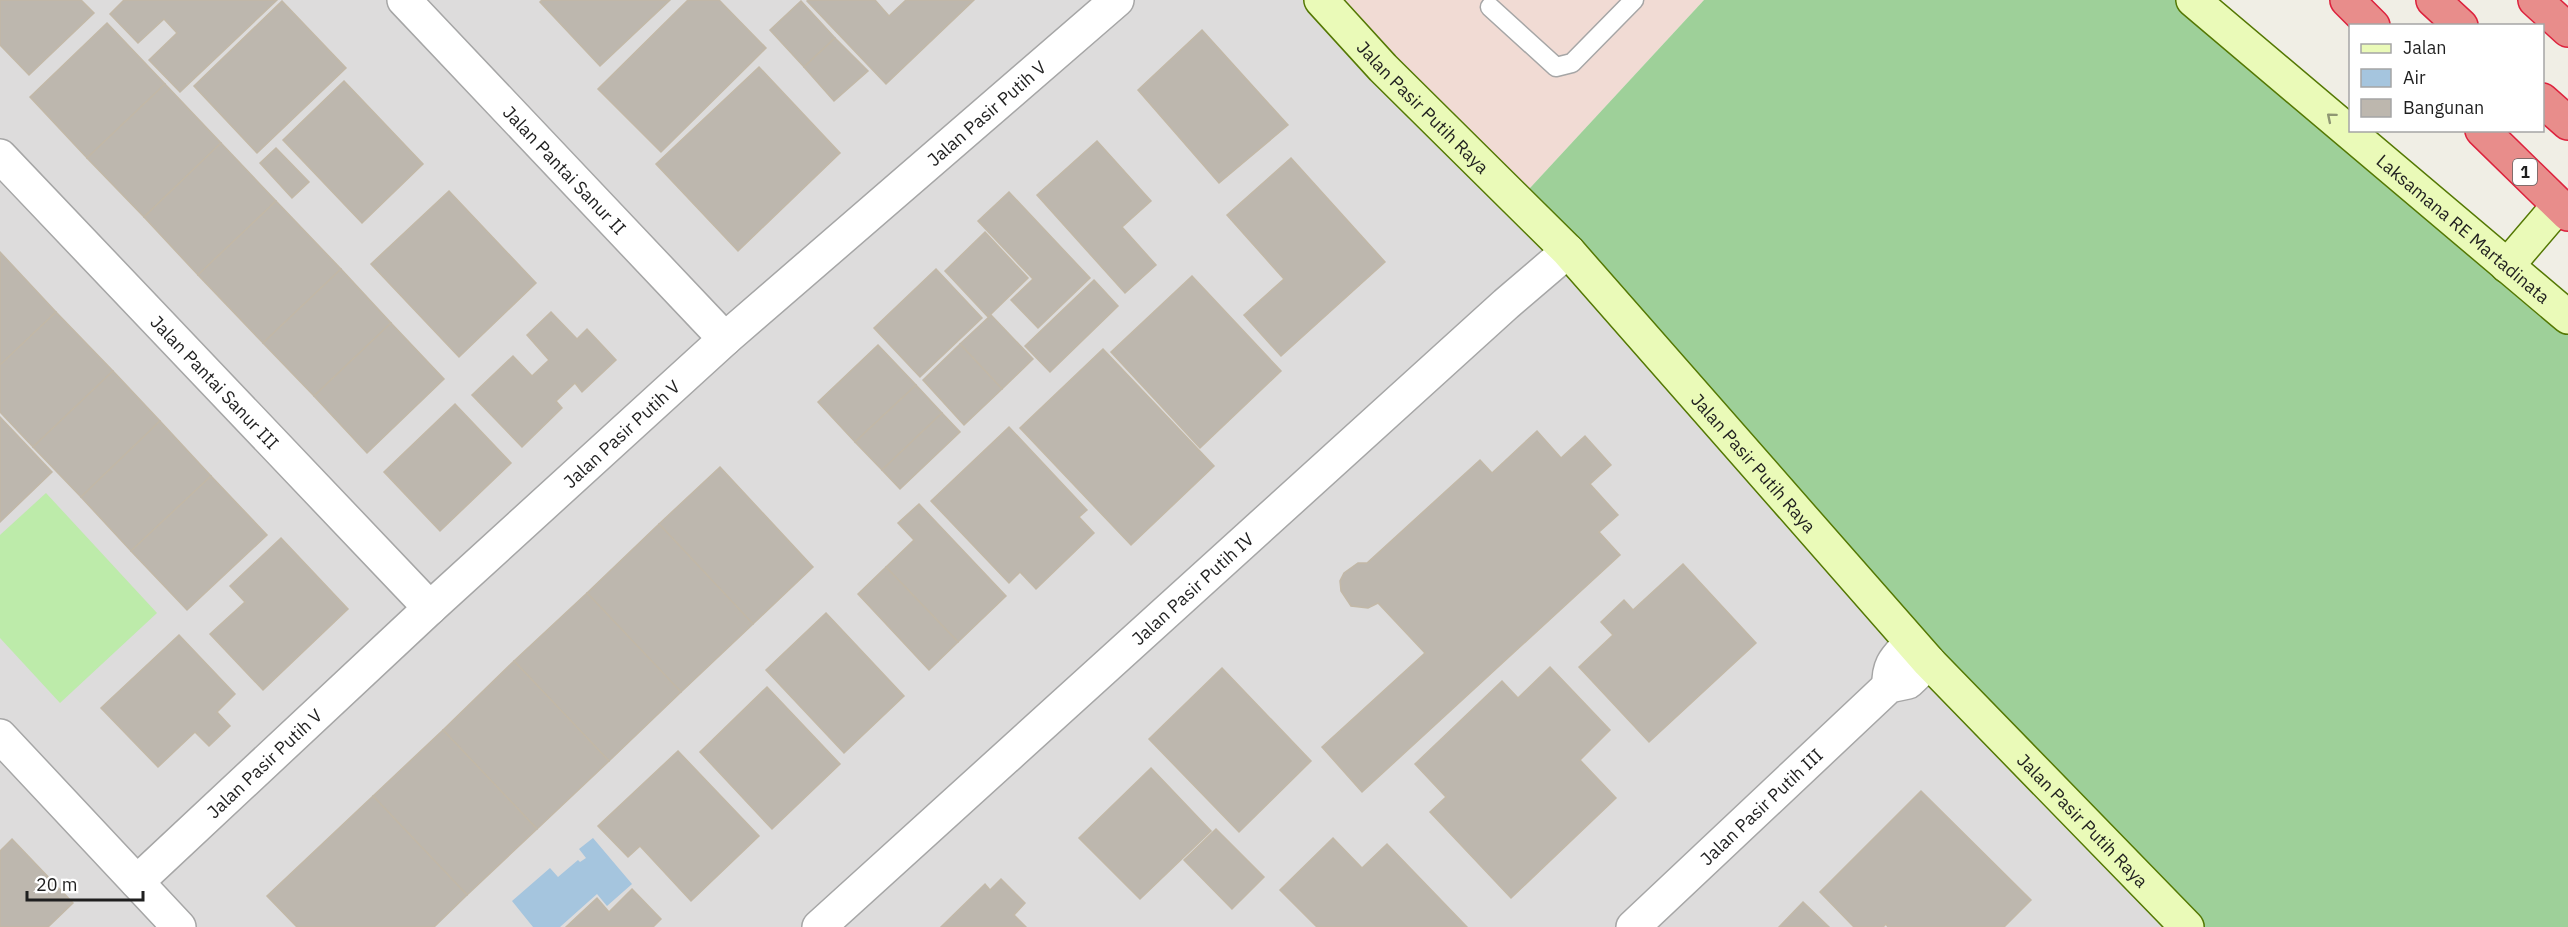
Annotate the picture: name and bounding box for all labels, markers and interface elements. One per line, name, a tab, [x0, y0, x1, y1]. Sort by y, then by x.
legend	[2349, 24, 2544, 132]
street label: Jalan Pasir Putih Raya	[1352, 36, 1494, 178]
text: Jalan	[2403, 36, 2447, 59]
street label: Jalan Pasir Putih V	[922, 55, 1051, 171]
text: Air	[2403, 66, 2426, 89]
text: Bangunan	[2403, 96, 2484, 119]
street label: Jalan Pantai Sanur II	[498, 101, 631, 239]
one-way arrow	[2327, 113, 2338, 124]
street label: Laksamana RE Martadinata	[2372, 149, 2555, 308]
road number: 1	[2513, 159, 2537, 185]
street label: Jalan Pantai Sanur III	[146, 310, 284, 454]
street label: Jalan Pasir Putih V	[558, 375, 684, 493]
street label: Jalan Pasir Putih Raya	[1687, 388, 1822, 537]
street label: Jalan Pasir Putih IV	[1126, 527, 1258, 650]
street label: Jalan Pasir Putih V	[202, 704, 327, 823]
street label: Jalan Pasir Putih III	[1695, 743, 1827, 870]
street label: Jalan Pasir Putih Raya	[2013, 748, 2154, 892]
scale bar	[27, 864, 142, 902]
text: 20 m	[36, 873, 78, 896]

